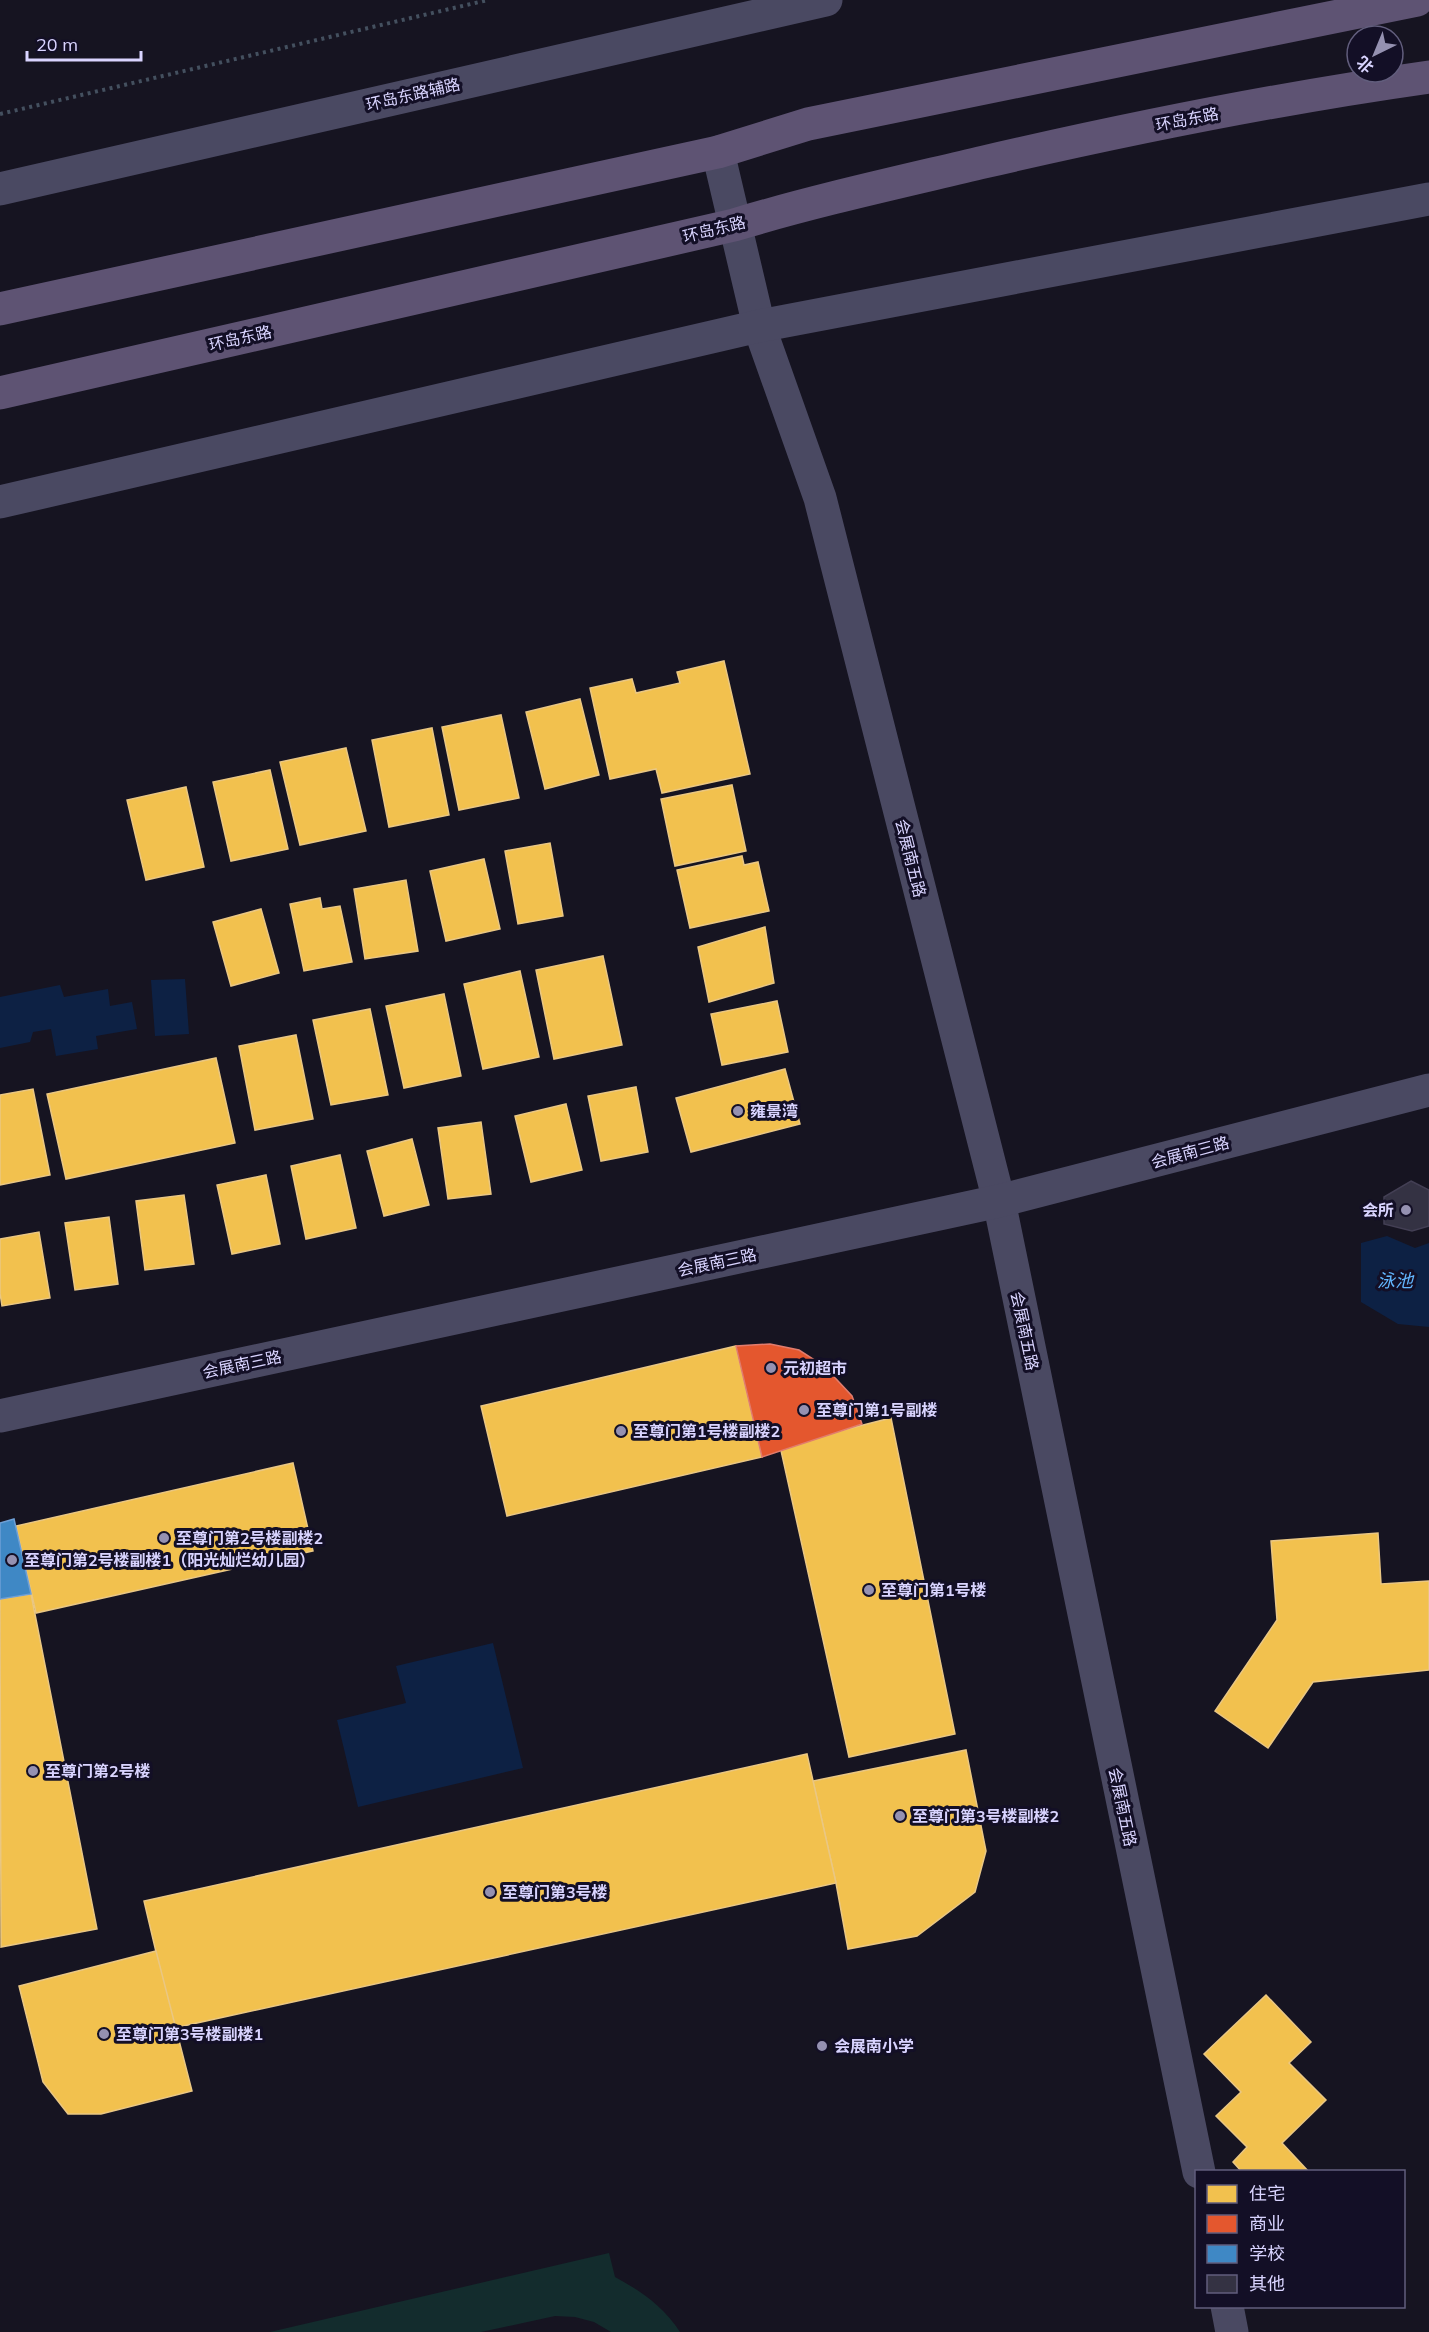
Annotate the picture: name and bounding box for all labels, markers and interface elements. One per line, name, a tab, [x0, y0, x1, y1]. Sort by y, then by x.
scale bar	[27, 24, 141, 62]
north arrow	[1345, 24, 1405, 84]
text: 20 m	[36, 33, 78, 56]
text: 北	[1352, 52, 1377, 78]
street label: 环岛东路辅路	[364, 73, 462, 115]
street label: 环岛东路	[1154, 103, 1220, 135]
street label: 环岛东路	[681, 212, 747, 246]
street label: 环岛东路	[207, 321, 273, 355]
street label: 会展南五路	[892, 817, 930, 899]
place label: 雍景湾	[750, 1101, 798, 1121]
marker: 雍景湾	[731, 1104, 745, 1118]
street label: 会展南三路	[1149, 1132, 1231, 1172]
place label: 会所	[1362, 1200, 1394, 1220]
marker: 会所	[1399, 1203, 1413, 1217]
street label: 会展南三路	[676, 1244, 758, 1280]
water label: 泳池	[1377, 1269, 1415, 1292]
street label: 会展南五路	[1007, 1290, 1043, 1372]
street label: 会展南三路	[201, 1346, 283, 1382]
place label: 元初超市	[783, 1358, 847, 1378]
marker: 元初超市	[764, 1361, 778, 1375]
place label: 至尊门第1号副楼	[816, 1400, 938, 1420]
marker: 至尊门第1号副楼	[797, 1403, 811, 1417]
place label: 至尊门第1号楼副楼2	[633, 1421, 780, 1441]
marker: 至尊门第1号楼副楼2	[614, 1424, 628, 1438]
place label: 至尊门第2号楼副楼2	[176, 1528, 323, 1548]
marker: 至尊门第2号楼副楼2	[157, 1531, 171, 1545]
place label: 至尊门第2号楼副楼1（阳光灿烂幼儿园）	[24, 1550, 315, 1570]
marker: 至尊门第2号楼副楼1（阳光灿烂幼儿园）	[5, 1553, 19, 1567]
place label: 至尊门第1号楼	[881, 1580, 987, 1600]
marker: 至尊门第1号楼	[862, 1583, 876, 1597]
place label: 至尊门第2号楼	[45, 1761, 151, 1781]
marker: 至尊门第2号楼	[26, 1764, 40, 1778]
street label: 会展南五路	[1105, 1766, 1141, 1848]
place label: 至尊门第3号楼副楼2	[912, 1806, 1059, 1826]
marker: 至尊门第3号楼副楼2	[893, 1809, 907, 1823]
place label: 至尊门第3号楼	[502, 1882, 608, 1902]
marker: 至尊门第3号楼	[483, 1885, 497, 1899]
place label: 至尊门第3号楼副楼1	[116, 2024, 263, 2044]
marker: 至尊门第3号楼副楼1	[97, 2027, 111, 2041]
place label: 会展南小学	[834, 2036, 914, 2056]
marker: 会展南小学	[815, 2039, 829, 2053]
legend	[1195, 2170, 1405, 2308]
text: 住宅	[1249, 2182, 1285, 2205]
text: 商业	[1249, 2212, 1285, 2235]
text: 学校	[1249, 2242, 1285, 2265]
text: 其他	[1249, 2272, 1285, 2295]

